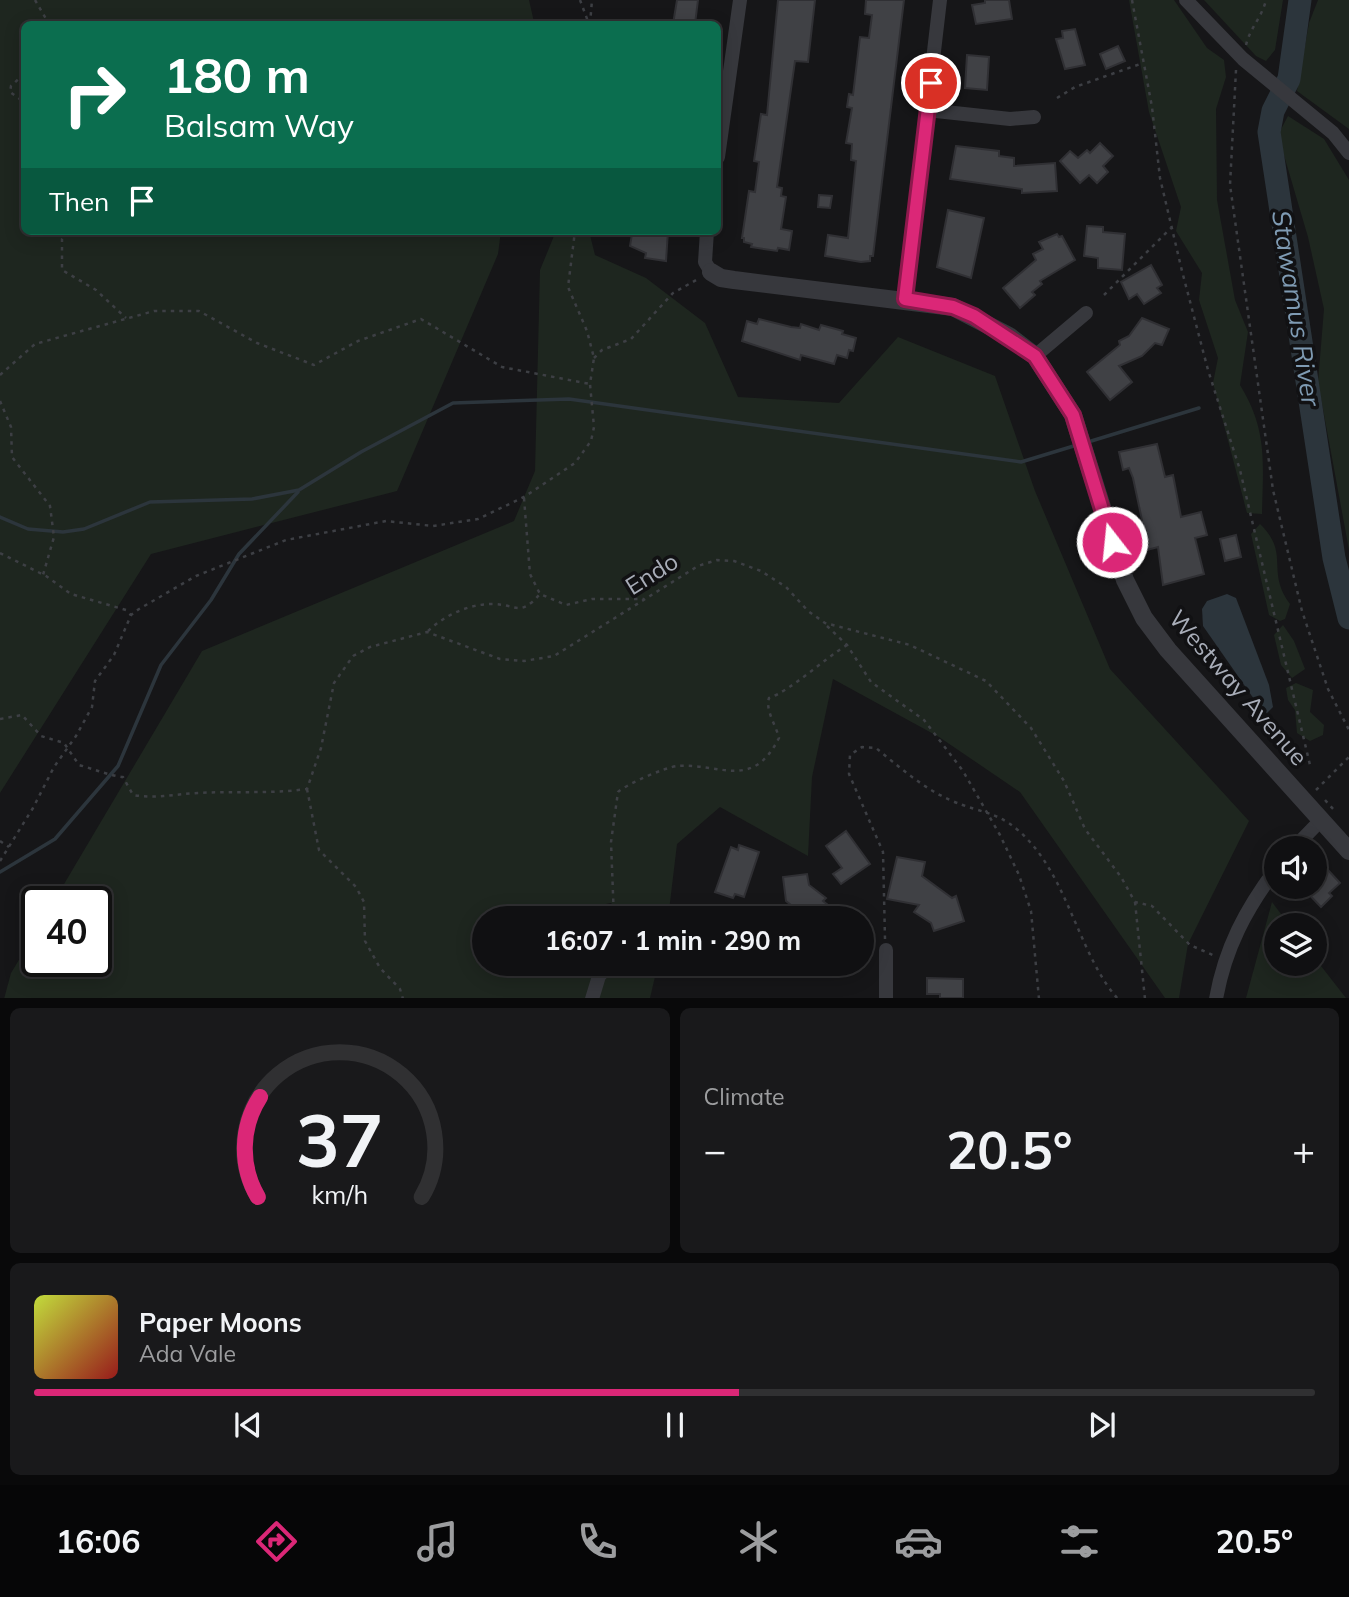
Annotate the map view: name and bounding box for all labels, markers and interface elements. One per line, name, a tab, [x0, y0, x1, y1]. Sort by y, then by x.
text: 180 m	[164, 44, 310, 105]
icon: right	[49, 49, 140, 140]
pin	[901, 53, 961, 113]
icon: arrive	[912, 64, 950, 102]
text: Balsam Way	[164, 105, 354, 145]
icon: arrive	[123, 182, 161, 220]
text: Then	[49, 185, 109, 218]
water label: Stawamus River	[1265, 208, 1328, 410]
position arrow	[1075, 505, 1149, 579]
street label: Endo	[620, 546, 683, 601]
street label: Westway Avenue	[1163, 603, 1314, 771]
map controls	[1264, 836, 1327, 976]
button: sound	[1264, 836, 1327, 899]
speed limit sign: 40	[21, 886, 112, 977]
button: layers	[1264, 913, 1327, 976]
text: 16:07 · 1 min · 290 m	[545, 924, 801, 957]
text: Climate	[704, 1082, 785, 1111]
text: 37	[296, 1094, 383, 1185]
text: 20.5°	[946, 1117, 1072, 1182]
text: −	[704, 1126, 726, 1174]
text: +	[1292, 1126, 1315, 1174]
text: km/h	[311, 1178, 368, 1209]
text: Paper Moons	[139, 1306, 302, 1339]
text: Ada Vale	[139, 1339, 236, 1368]
icon: previous	[229, 1406, 267, 1444]
icon: pause	[656, 1406, 694, 1444]
icon: next	[1083, 1406, 1121, 1444]
icon: directions	[252, 1517, 301, 1566]
icon: music	[413, 1517, 462, 1566]
icon: phone	[573, 1517, 622, 1566]
icon: climate	[734, 1517, 783, 1566]
icon: car	[894, 1517, 943, 1566]
icon: filters	[1055, 1517, 1104, 1566]
text: 16:06	[56, 1521, 141, 1561]
text: 20.5°	[1215, 1521, 1293, 1561]

